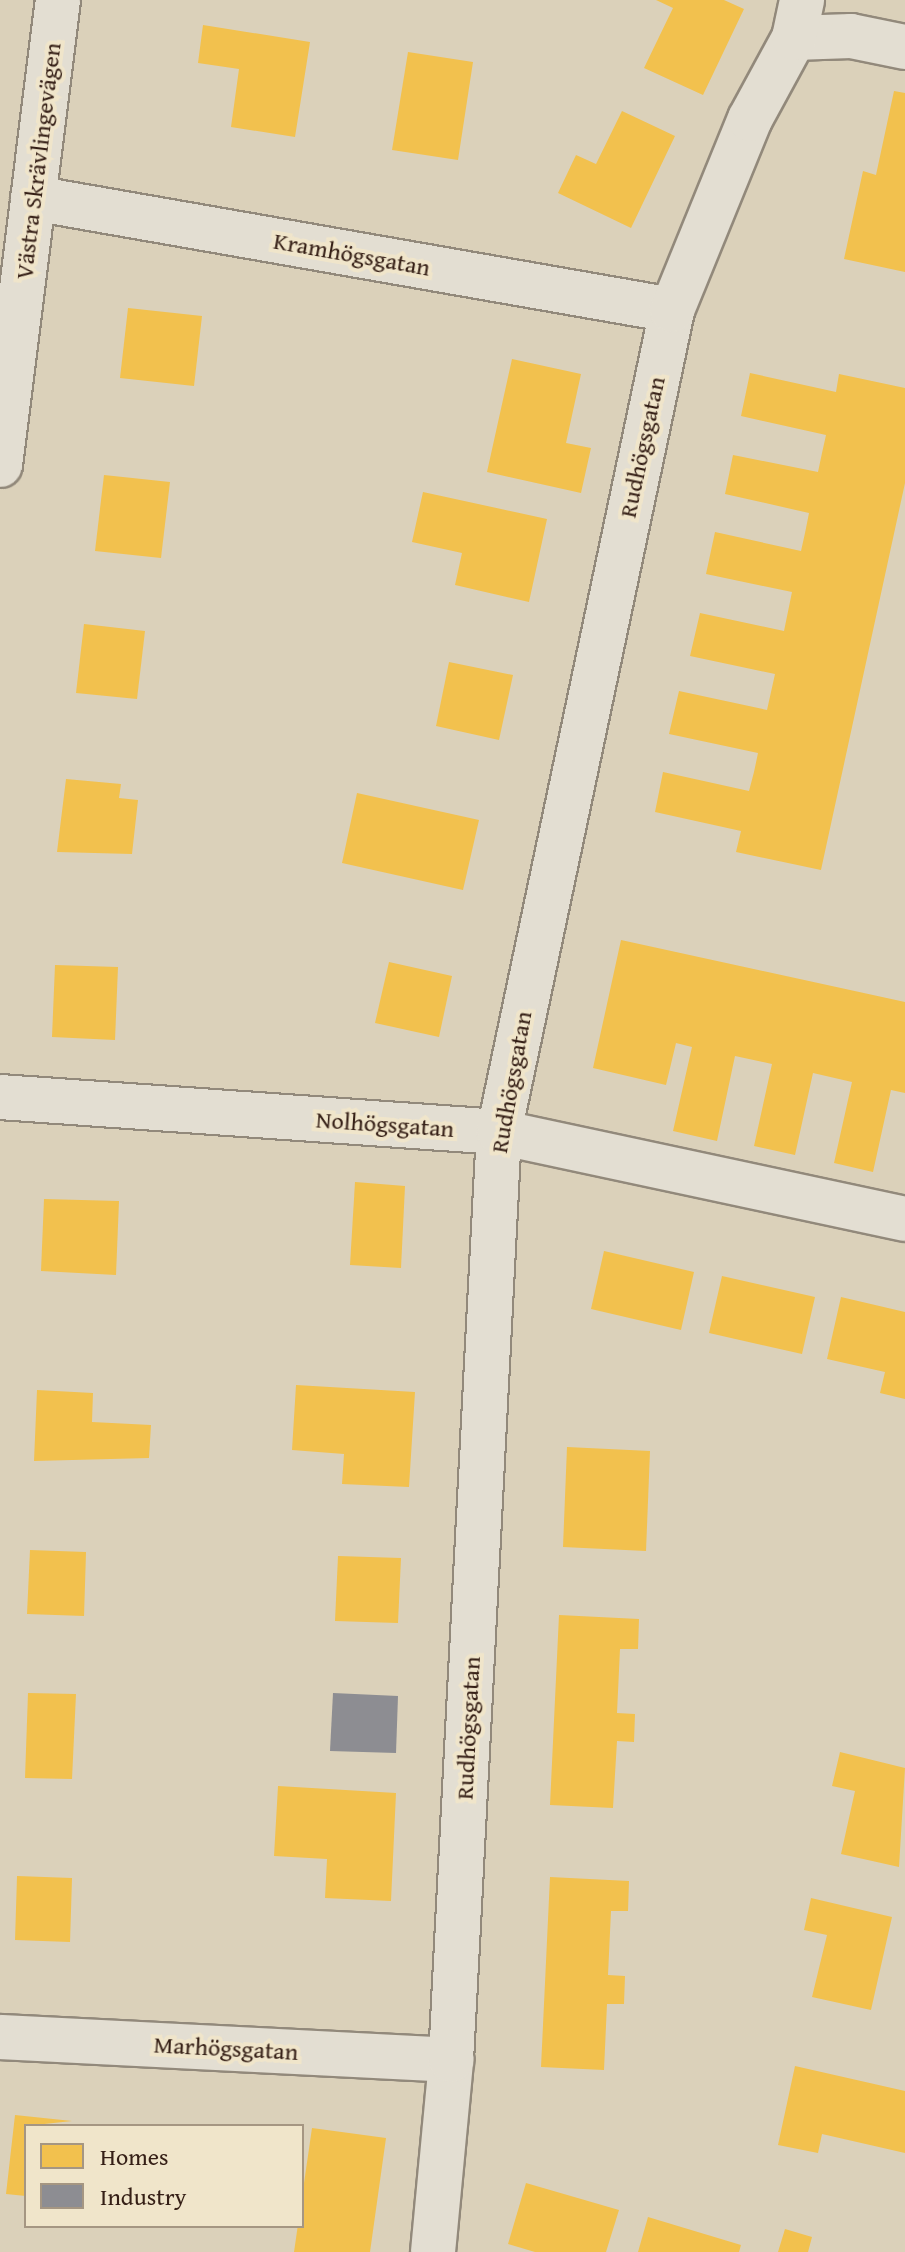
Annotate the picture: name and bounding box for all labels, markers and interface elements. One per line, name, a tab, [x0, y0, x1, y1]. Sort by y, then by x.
street label: Västra Skrävlingevägen	[9, 41, 67, 281]
street label: Kramhögsgatan	[271, 226, 433, 282]
street label: Rudhögsgatan	[613, 374, 671, 520]
street label: Rudhögsgatan	[484, 1009, 538, 1155]
street label: Nolhögsgatan	[315, 1105, 455, 1143]
street label: Rudhögsgatan	[450, 1656, 486, 1800]
street label: Marhögsgatan	[153, 2030, 299, 2066]
legend	[24, 2124, 304, 2228]
text: Homes	[100, 2139, 169, 2174]
text: Industry	[100, 2179, 187, 2214]

